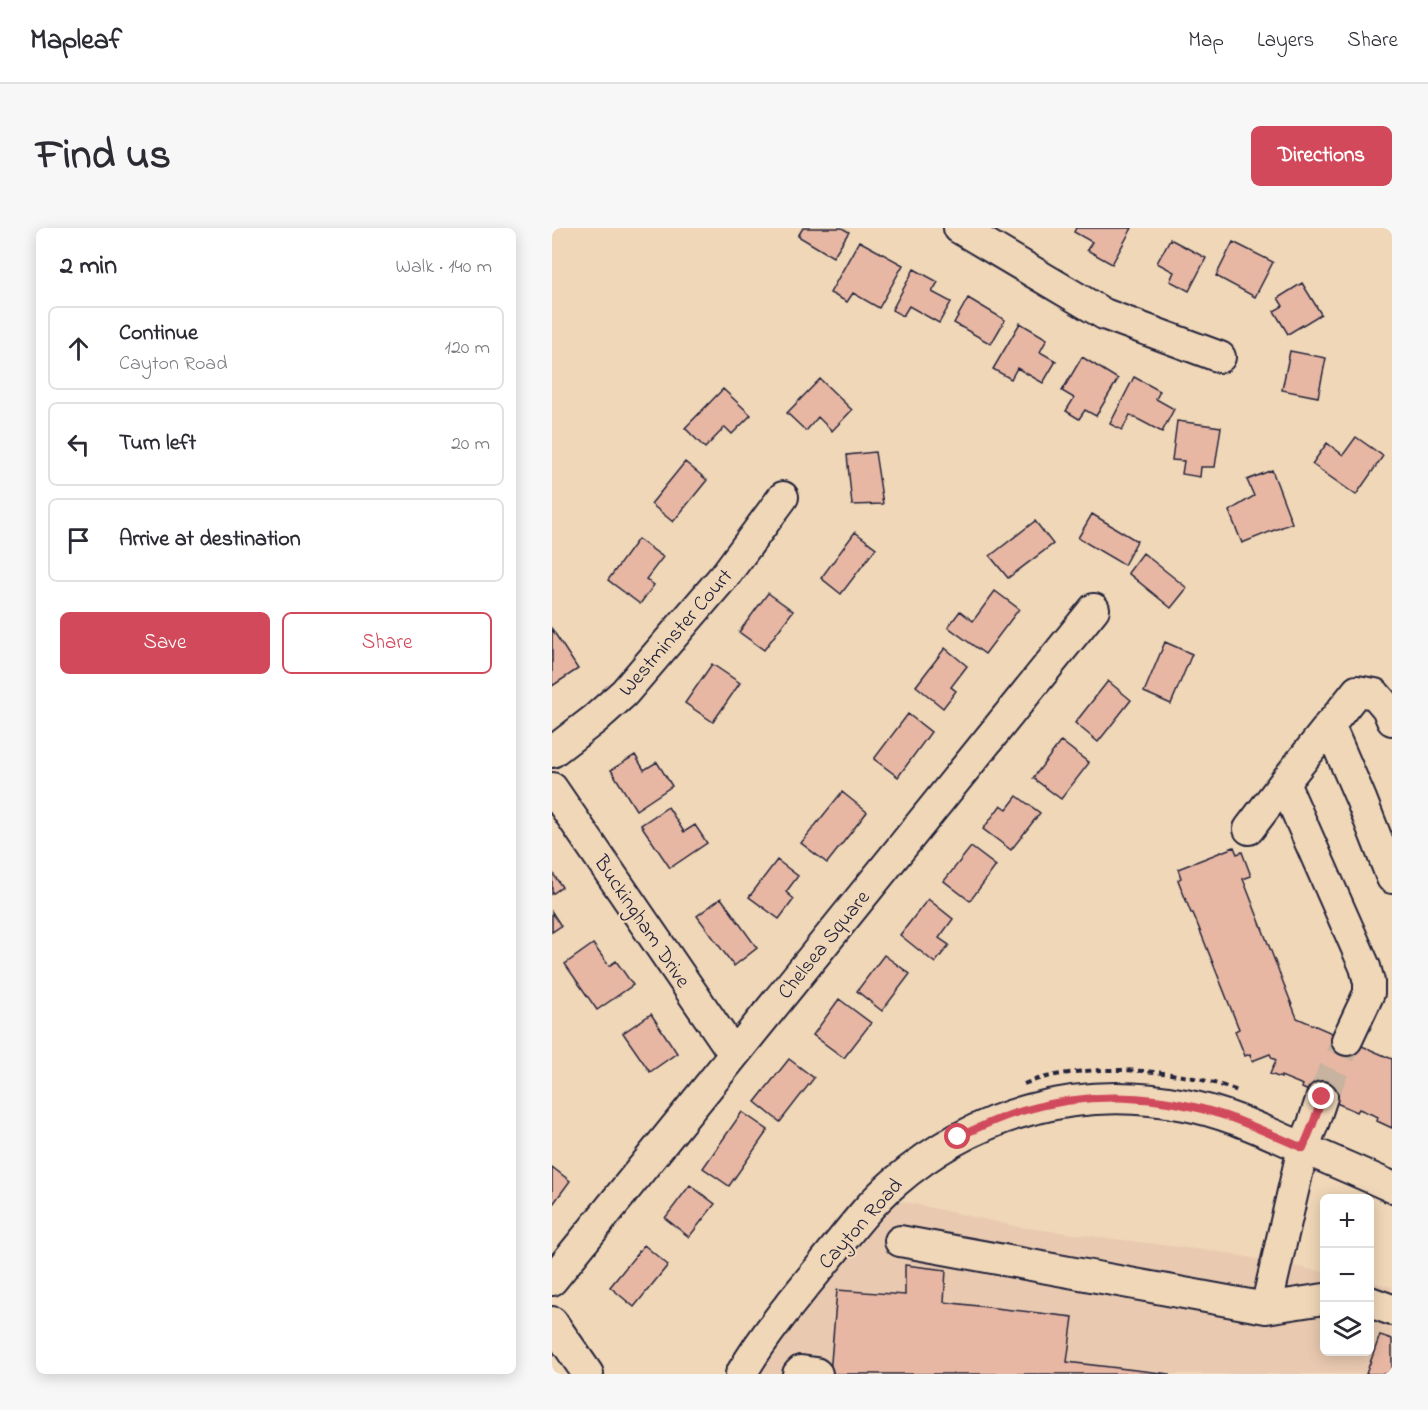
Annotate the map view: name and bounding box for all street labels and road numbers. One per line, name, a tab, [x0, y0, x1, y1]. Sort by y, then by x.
street label: Westminster Court	[612, 563, 741, 704]
street label: Buckingham Drive	[584, 849, 697, 996]
street label: Chelsea Square	[771, 884, 878, 1006]
street label: Cayton Road	[812, 1172, 912, 1278]

